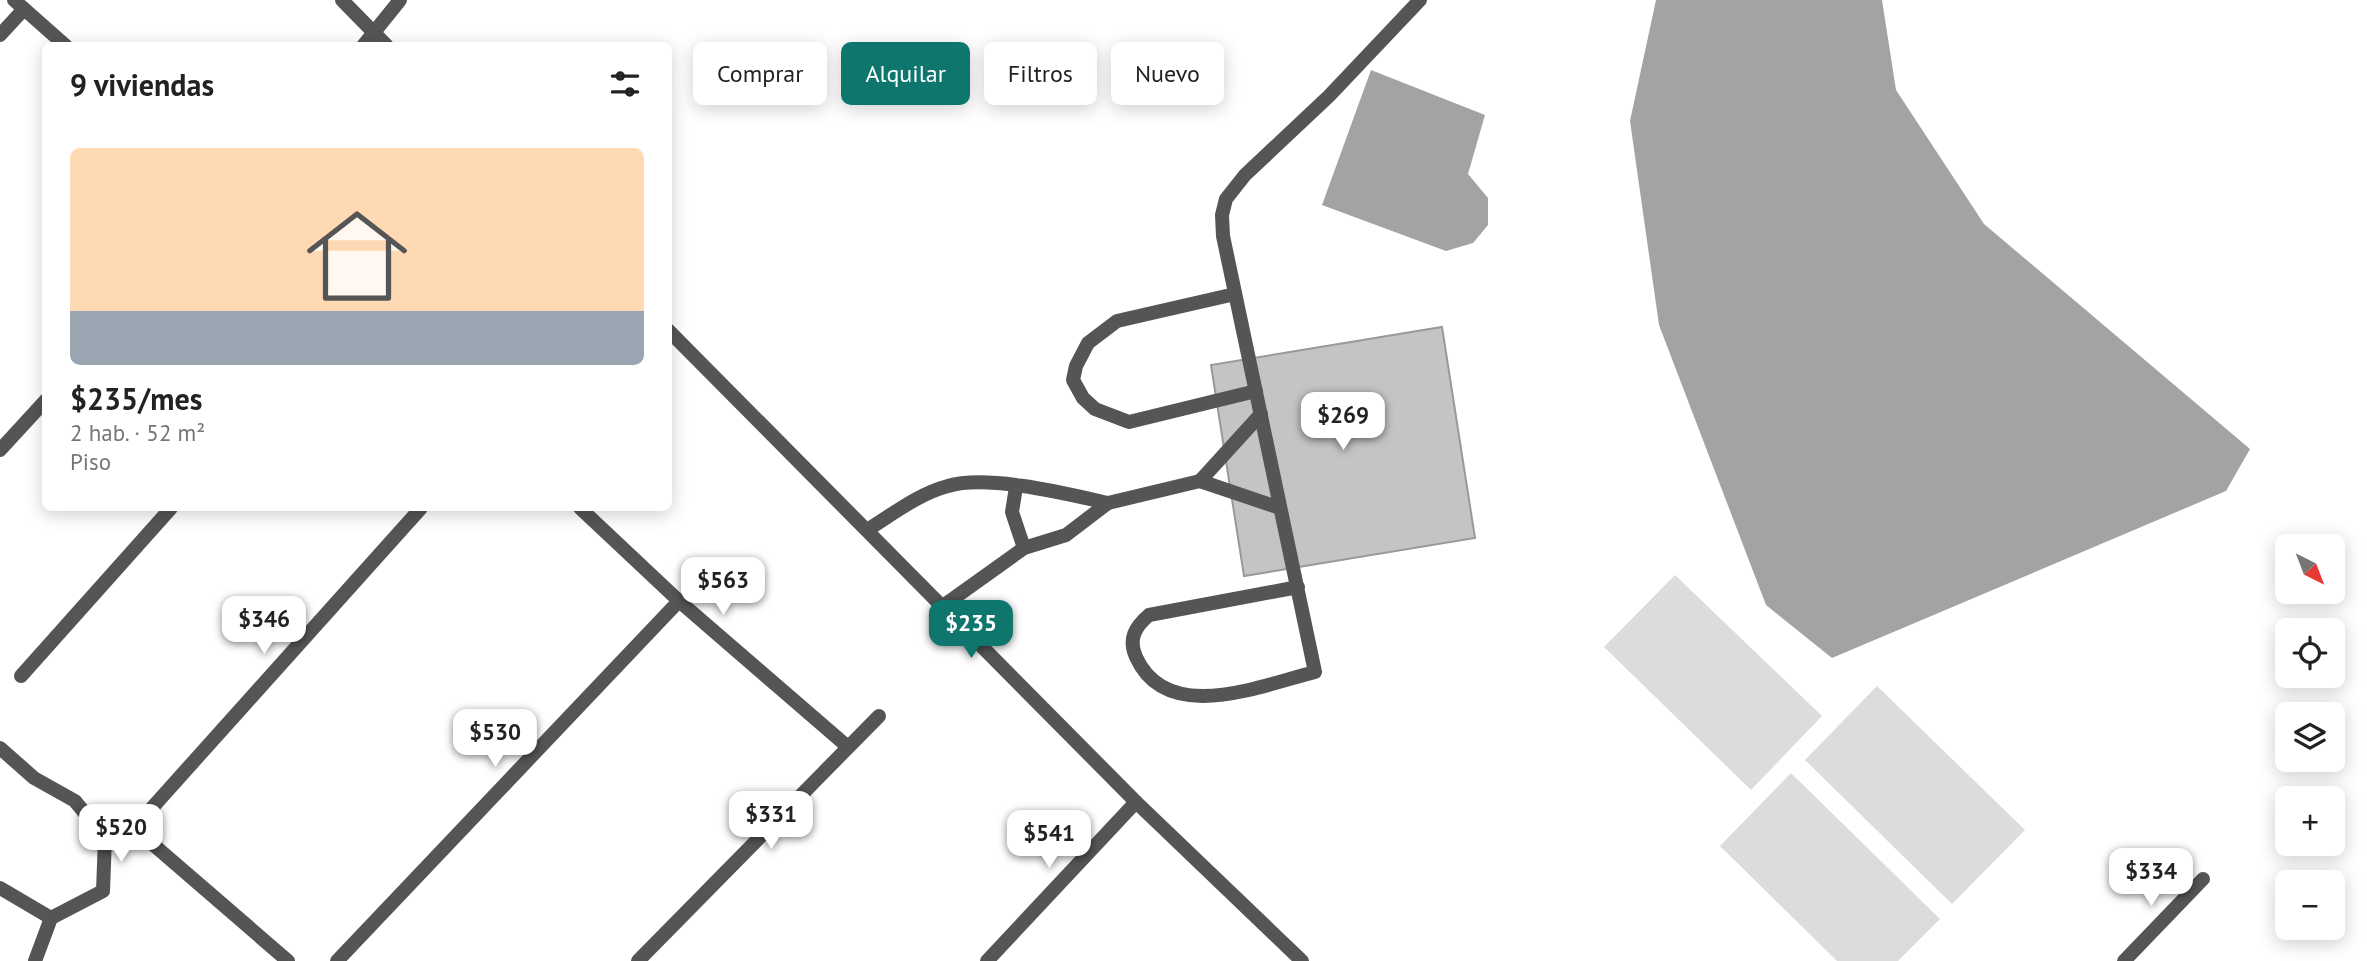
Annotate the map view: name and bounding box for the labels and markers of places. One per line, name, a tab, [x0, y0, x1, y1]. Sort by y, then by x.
pin: $269	[1302, 392, 1384, 452]
pin: $563	[682, 558, 764, 617]
pin: $346	[223, 596, 305, 656]
pin: $235	[930, 600, 1012, 660]
pin: $530	[454, 710, 536, 769]
pin: $331	[730, 792, 812, 851]
pin: $520	[80, 804, 162, 864]
pin: $541	[1008, 810, 1090, 870]
pin: $334	[2110, 848, 2192, 908]

